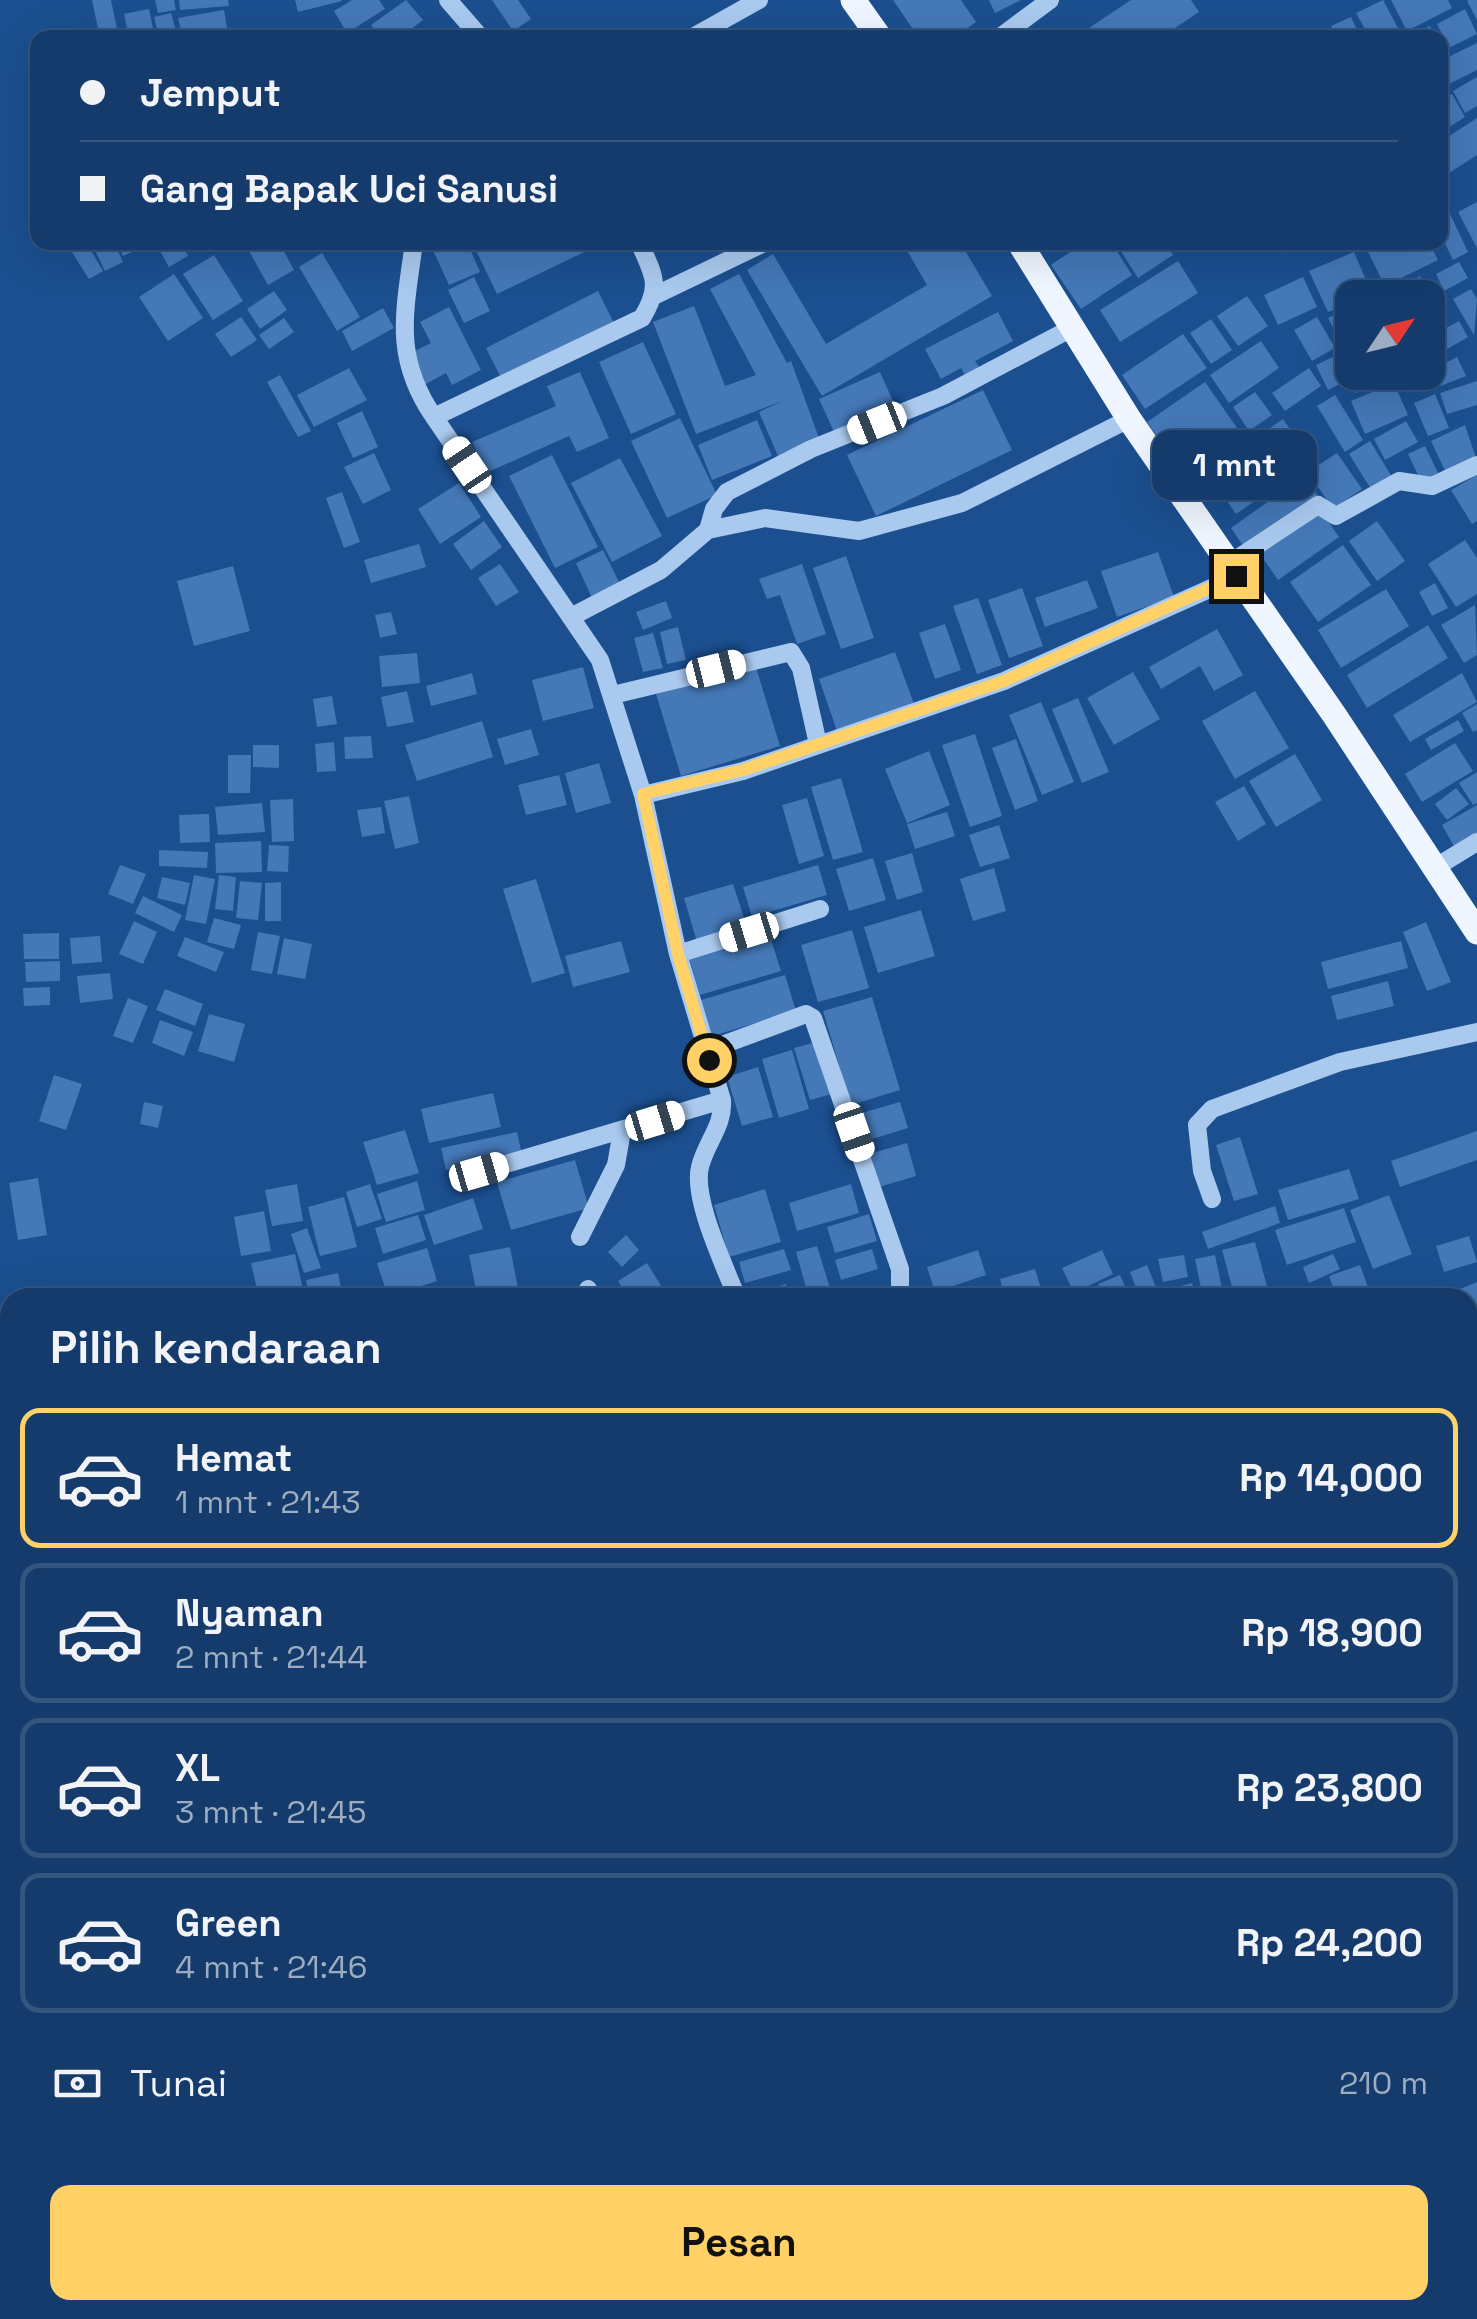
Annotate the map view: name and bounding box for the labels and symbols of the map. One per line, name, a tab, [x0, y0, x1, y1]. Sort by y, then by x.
north arrow	[1335, 280, 1445, 390]
car	[844, 398, 910, 448]
callout: 1 mnt	[1154, 431, 1318, 501]
car	[438, 432, 496, 498]
route end	[1214, 554, 1259, 599]
car	[683, 647, 749, 691]
car	[716, 909, 782, 955]
route start	[687, 1038, 732, 1083]
car	[622, 1098, 688, 1144]
car	[830, 1099, 878, 1165]
car	[446, 1149, 512, 1195]

